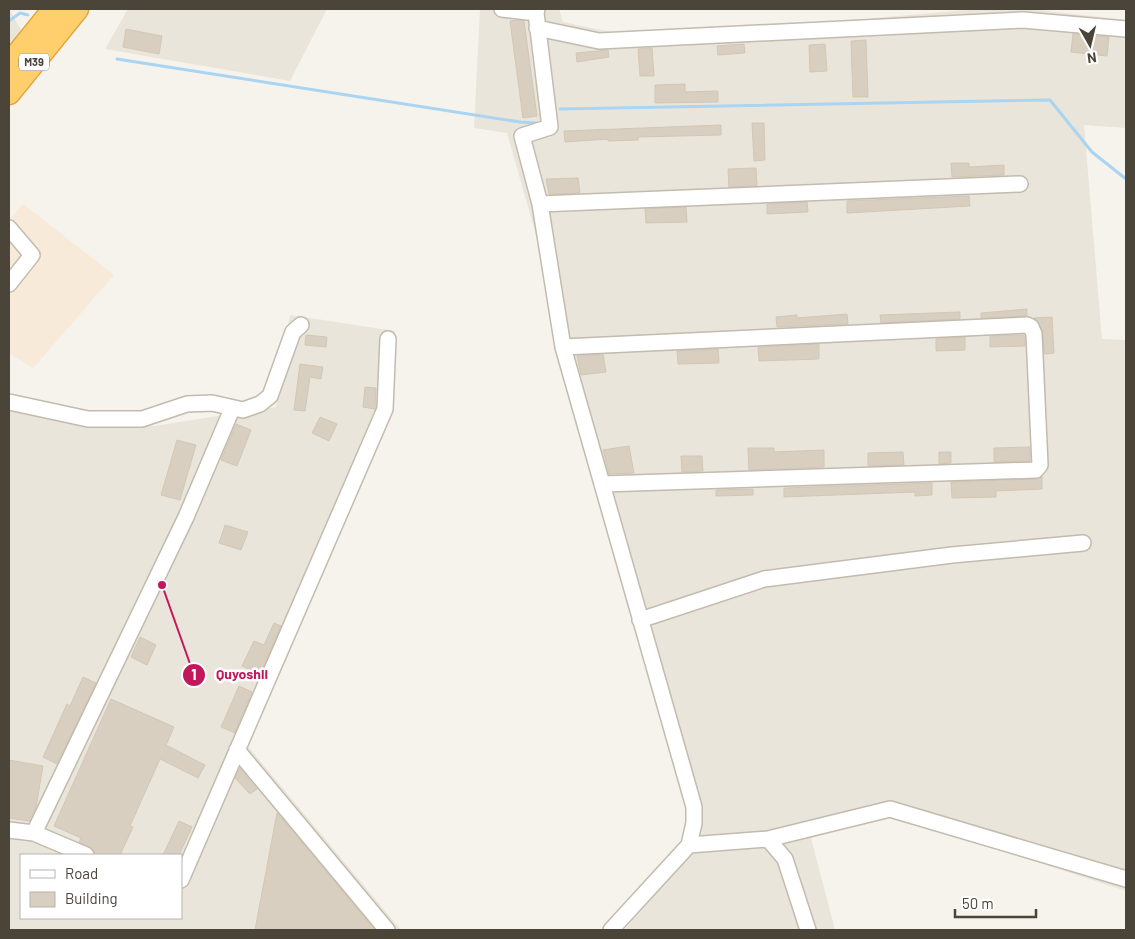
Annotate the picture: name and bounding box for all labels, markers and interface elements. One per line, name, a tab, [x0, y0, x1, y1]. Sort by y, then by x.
north arrow	[1065, 20, 1115, 70]
text: N	[1086, 49, 1098, 67]
road number: M39	[19, 54, 49, 70]
callout: Quyoshli	[181, 660, 278, 689]
text: 1	[191, 665, 197, 683]
text: Quyoshli	[216, 665, 268, 682]
legend	[20, 854, 182, 919]
text: Road	[65, 864, 98, 882]
scale bar	[955, 886, 1036, 918]
text: Building	[65, 889, 118, 907]
text: 50 m	[962, 894, 994, 912]

